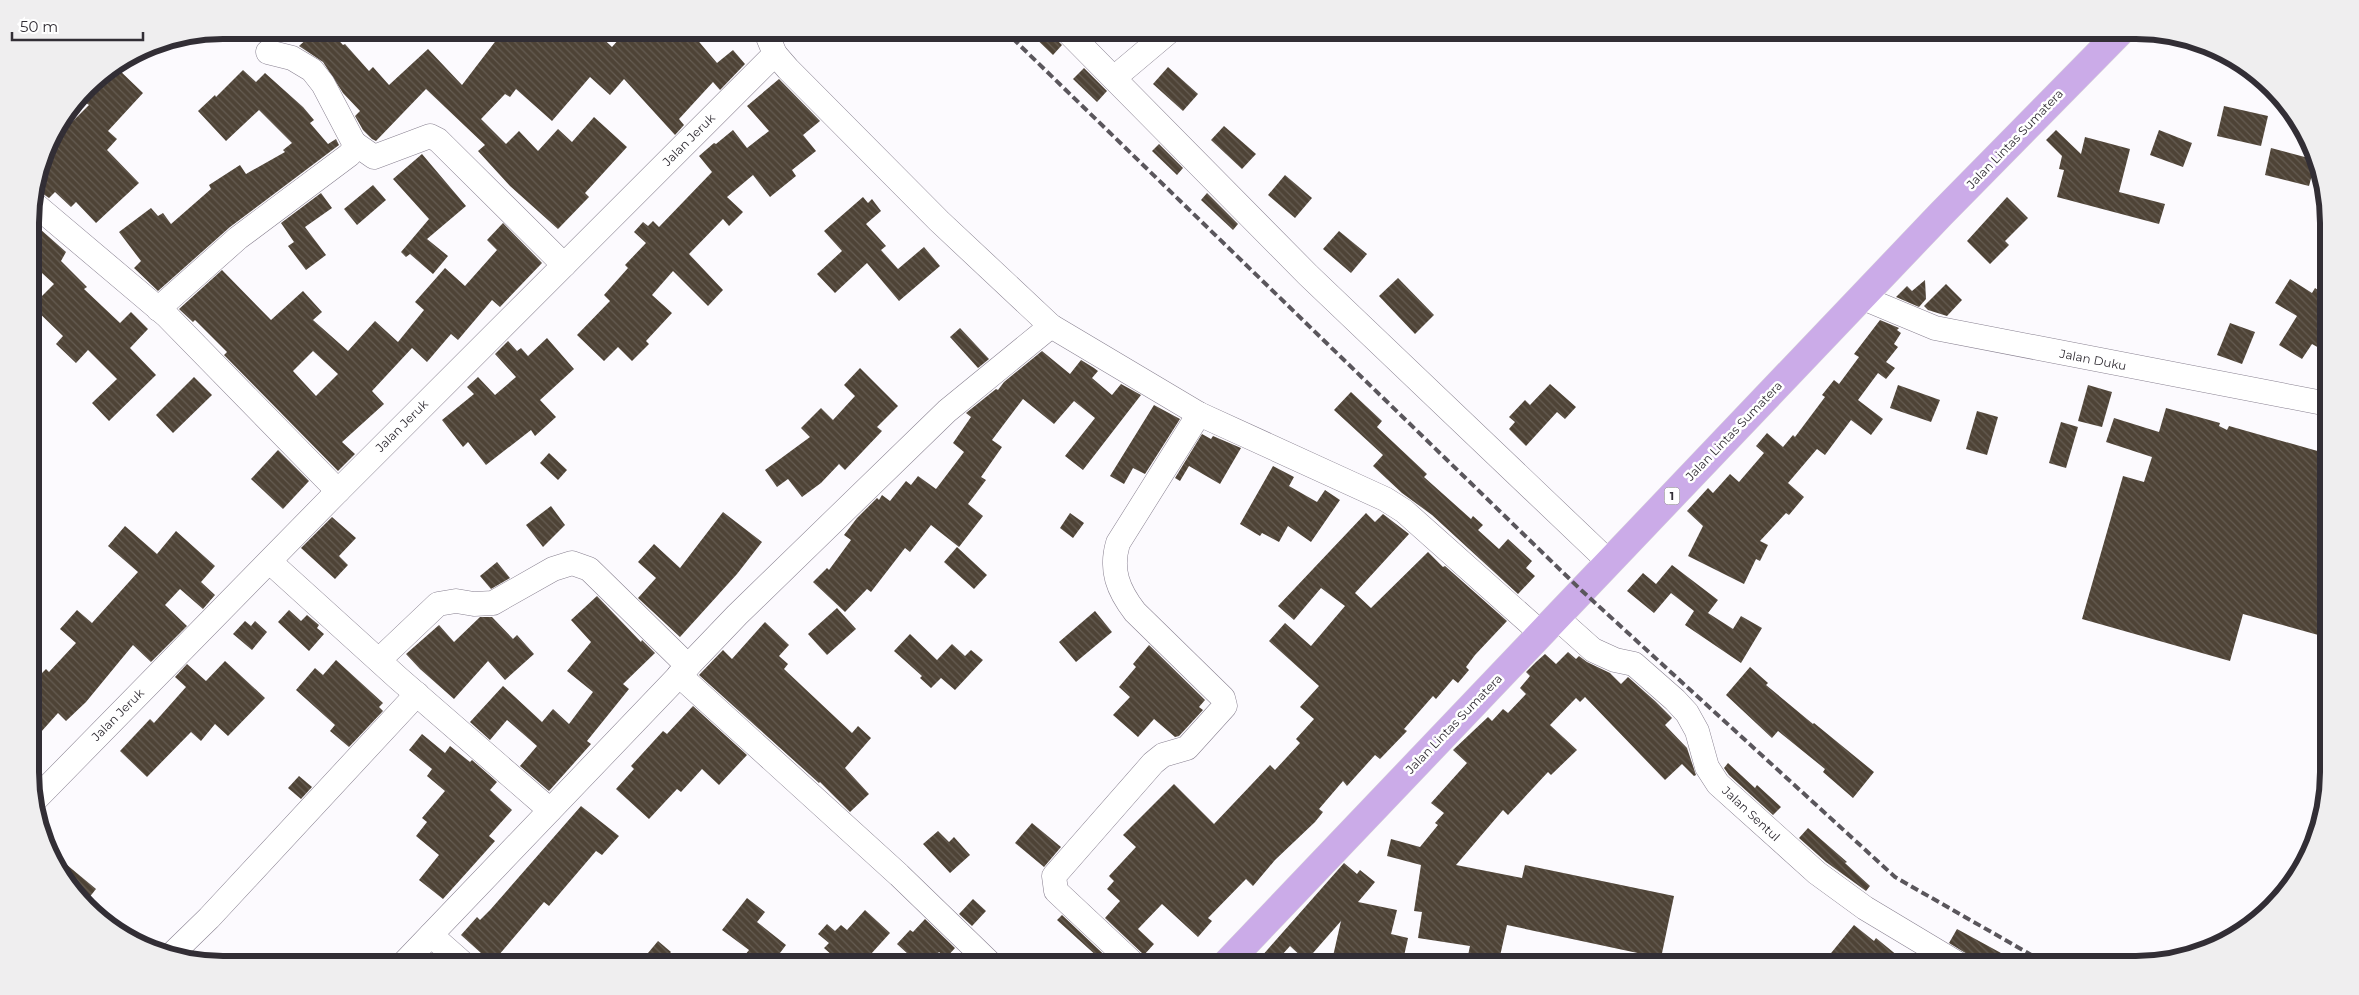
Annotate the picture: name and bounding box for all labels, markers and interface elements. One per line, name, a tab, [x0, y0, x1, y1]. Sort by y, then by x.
scale bar	[12, 10, 144, 42]
text: 50 m	[20, 17, 58, 36]
street label: Jalan Lintas Sumatera	[1963, 86, 2066, 192]
street label: Jalan Jeruk	[659, 110, 719, 170]
street label: Jalan Duku	[2057, 345, 2128, 373]
street label: Jalan Lintas Sumatera	[1682, 378, 1785, 484]
street label: Jalan Jeruk	[372, 396, 432, 456]
road number: 1	[1664, 488, 1680, 504]
street label: Jalan Lintas Sumatera	[1402, 671, 1505, 777]
street label: Jalan Jeruk	[88, 685, 148, 745]
street label: Jalan Sentul	[1719, 782, 1783, 844]

